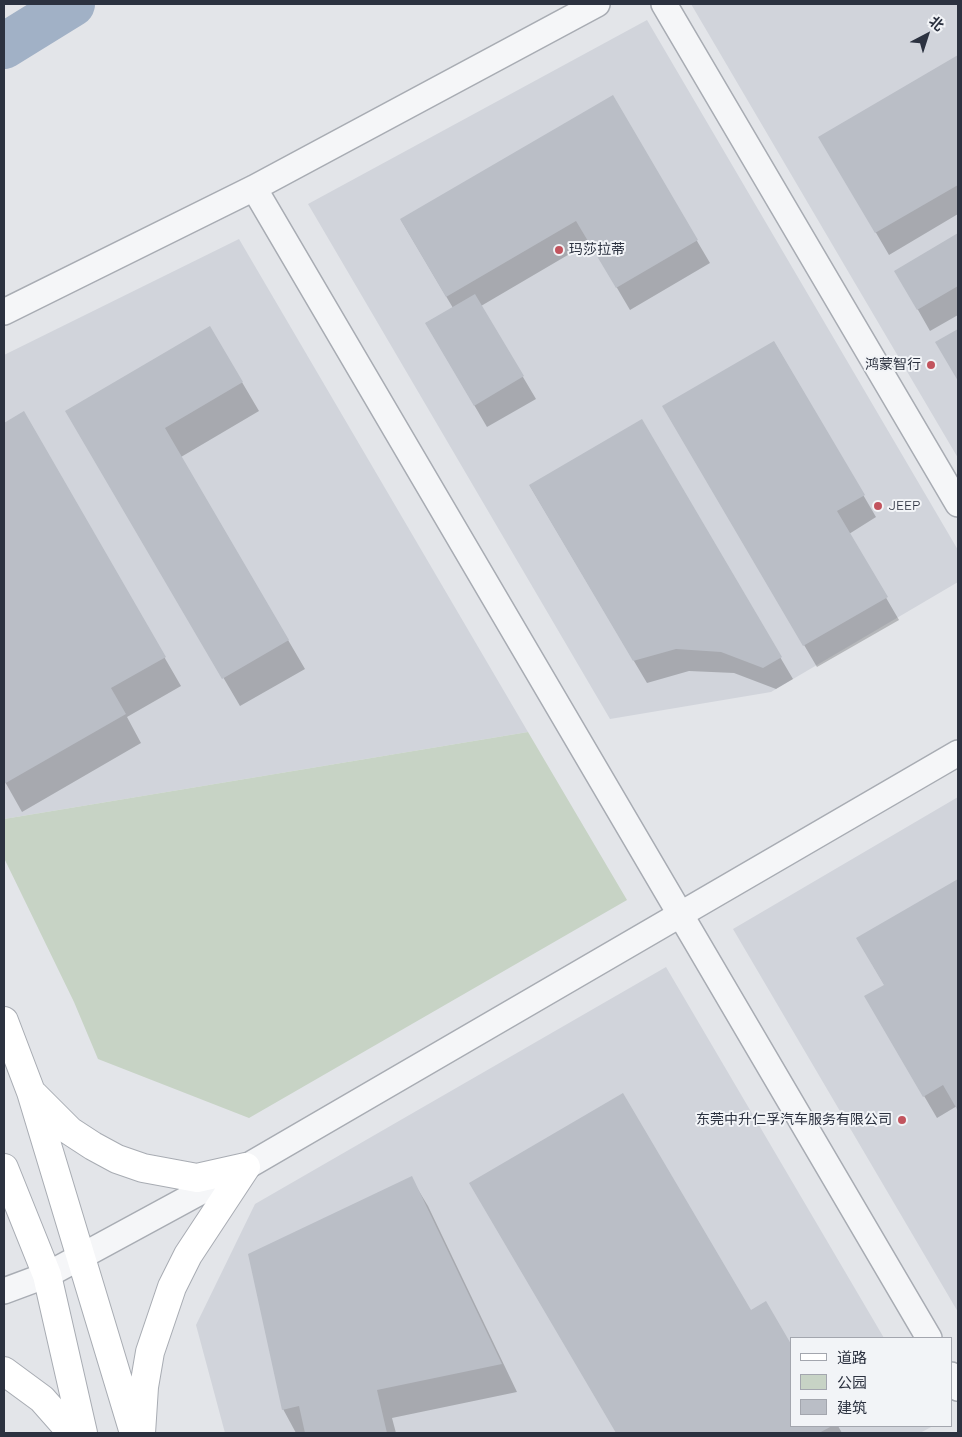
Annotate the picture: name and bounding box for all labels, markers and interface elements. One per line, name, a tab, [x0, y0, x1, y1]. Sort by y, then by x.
north arrow	[902, 10, 952, 60]
text: 北	[925, 12, 948, 35]
place label: 玛莎拉蒂	[569, 242, 625, 258]
marker: 玛莎拉蒂	[553, 244, 565, 256]
place label: 鸿蒙智行	[865, 357, 921, 373]
marker: 鸿蒙智行	[925, 359, 937, 371]
place label: JEEP	[888, 498, 920, 514]
marker: JEEP	[872, 500, 884, 512]
place label: 东莞中升仁孚汽车服务有限公司	[696, 1112, 892, 1128]
marker: 东莞中升仁孚汽车服务有限公司	[896, 1114, 908, 1126]
legend	[790, 1337, 952, 1427]
text: 道路	[837, 1348, 867, 1367]
text: 公园	[837, 1373, 867, 1392]
text: 建筑	[837, 1398, 867, 1417]

